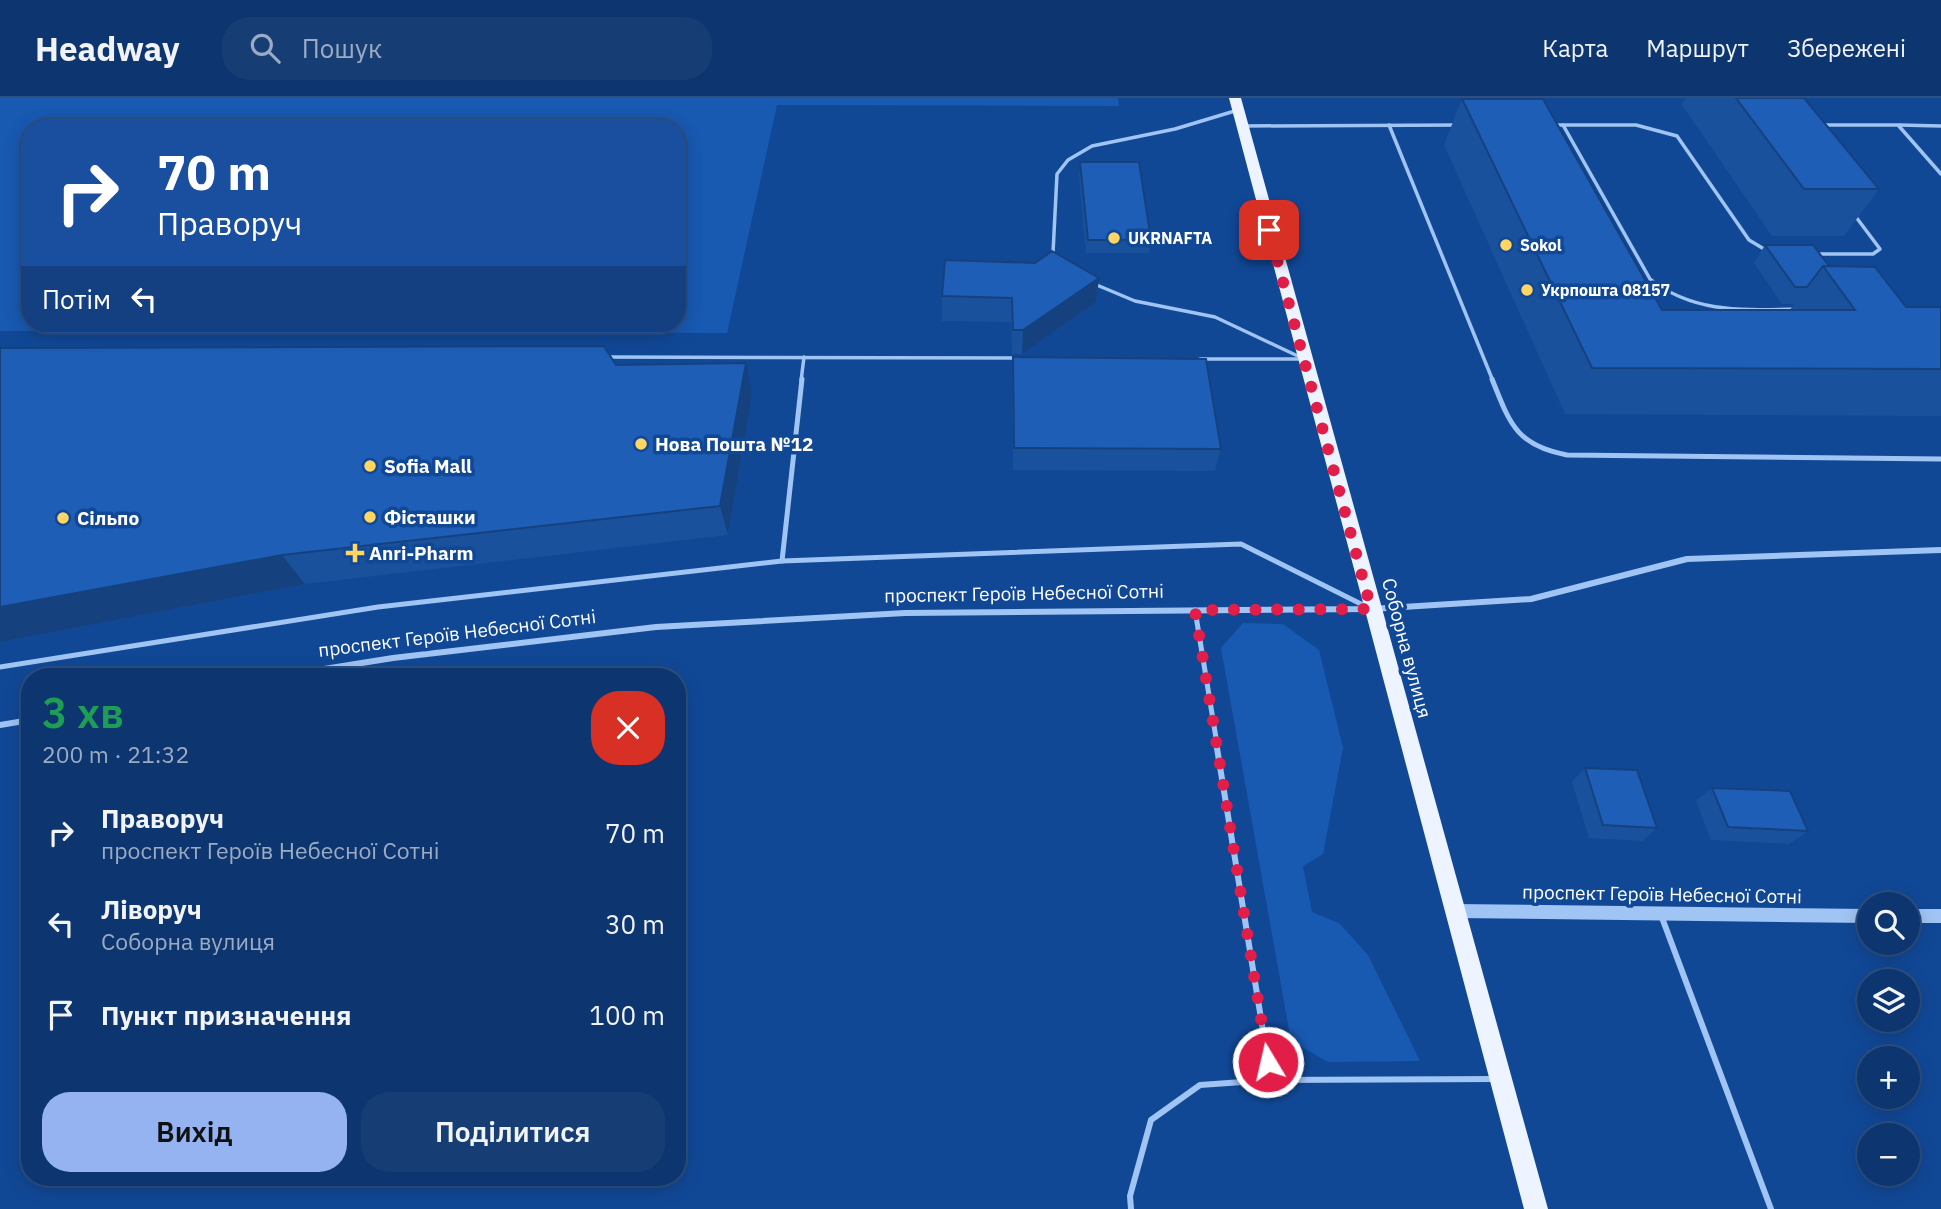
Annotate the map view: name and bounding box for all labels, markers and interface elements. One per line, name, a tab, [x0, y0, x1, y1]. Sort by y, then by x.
search box	[222, 17, 712, 80]
text: Headway	[35, 27, 180, 70]
icon: search	[246, 29, 284, 67]
text: Пошук	[302, 31, 382, 65]
text: Карта	[1542, 32, 1608, 64]
text: Маршрут	[1646, 32, 1749, 64]
text: Збережені	[1787, 32, 1906, 64]
text: 70 m	[157, 140, 271, 203]
icon: right	[42, 147, 133, 238]
pin	[1239, 200, 1299, 260]
text: Праворуч	[157, 202, 302, 244]
icon: arrive	[1250, 211, 1288, 249]
place label: UKRNAFTA	[1128, 228, 1212, 248]
marker: UKRNAFTA	[1106, 230, 1122, 246]
place label: Sokol	[1520, 235, 1562, 255]
marker: Sokol	[1498, 237, 1514, 253]
icon: left	[125, 280, 163, 318]
place label: Укрпошта 08157	[1541, 280, 1670, 300]
text: Потім	[42, 282, 111, 316]
marker: Укрпошта 08157	[1519, 282, 1535, 298]
place label: Нова Пошта №12	[655, 432, 813, 456]
marker: Нова Пошта №12	[633, 436, 649, 452]
place label: Sofia Mall	[384, 454, 472, 478]
marker: Sofia Mall	[362, 458, 378, 474]
place label: Фісташки	[384, 505, 476, 529]
place label: Сільпо	[77, 506, 139, 530]
marker: Фісташки	[362, 509, 378, 525]
marker: Сільпо	[55, 510, 71, 526]
place label: Anri-Pharm	[369, 541, 473, 565]
marker: Anri-Pharm	[347, 545, 363, 561]
street label: Соборна вулиця	[1377, 575, 1437, 721]
street label: проспект Героїв Небесної Сотні	[884, 579, 1164, 607]
street label: проспект Героїв Небесної Сотні	[317, 604, 597, 662]
text: 3 хв	[42, 685, 124, 740]
button: close	[591, 691, 665, 765]
text: 200 m · 21:32	[42, 739, 189, 769]
text: Праворуч	[101, 801, 224, 835]
icon: right	[42, 814, 80, 852]
text: 70 m	[605, 816, 665, 850]
text: проспект Героїв Небесної Сотні	[101, 835, 440, 865]
street label: проспект Героїв Небесної Сотні	[1522, 880, 1802, 908]
text: Ліворуч	[101, 892, 202, 926]
map controls	[1857, 892, 1920, 1186]
button: search	[1857, 892, 1920, 955]
icon: left	[42, 905, 80, 943]
text: 30 m	[605, 907, 665, 941]
text: Соборна вулиця	[101, 926, 275, 956]
button: layers	[1857, 969, 1920, 1032]
icon: arrive	[42, 996, 80, 1034]
text: Пункт призначення	[101, 998, 351, 1032]
text: 100 m	[589, 998, 665, 1032]
position arrow	[1231, 1025, 1305, 1099]
button: +	[1857, 1046, 1920, 1109]
button: Вихід	[42, 1092, 347, 1172]
button: Поділитися	[361, 1092, 665, 1172]
button: −	[1857, 1123, 1920, 1186]

